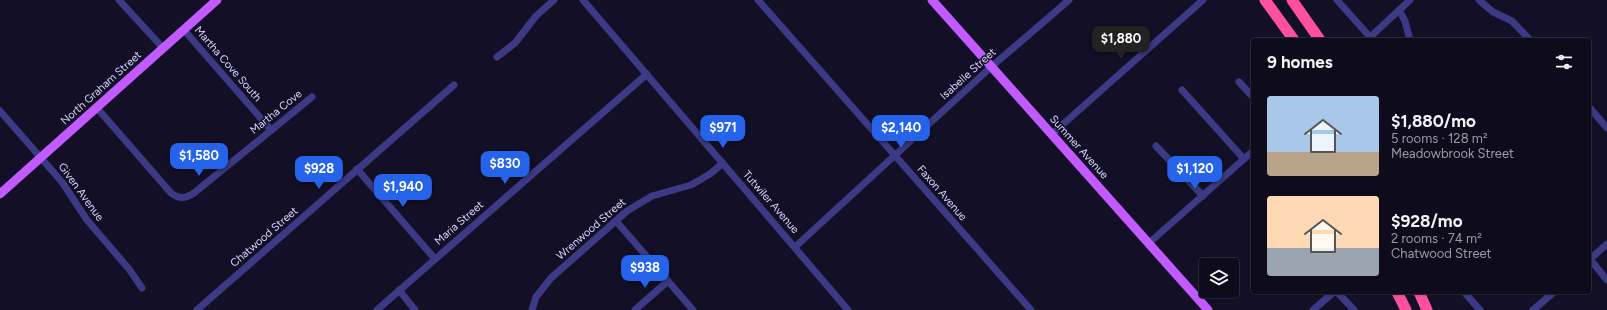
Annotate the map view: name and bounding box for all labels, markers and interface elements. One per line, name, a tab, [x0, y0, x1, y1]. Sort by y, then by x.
street label: Martha Cove South	[192, 24, 264, 104]
pin: $1,880	[1088, 26, 1154, 60]
text: $1,880	[1101, 31, 1141, 46]
street label: Isabelle Street	[937, 46, 999, 102]
street label: North Graham Street	[58, 48, 144, 128]
icon: filters	[1553, 51, 1575, 73]
text: 9 homes	[1267, 52, 1333, 72]
street label: Martha Cove	[247, 87, 305, 137]
text: $1,880/mo	[1391, 111, 1476, 131]
street label: Summer Avenue	[1047, 112, 1111, 182]
icon: home	[1299, 112, 1347, 160]
pin: $971	[699, 115, 747, 149]
pin: $2,140	[868, 115, 934, 149]
text: $971	[709, 120, 737, 135]
text: $2,140	[881, 120, 921, 135]
text: 5 rooms · 128 m²	[1391, 131, 1488, 146]
pin: $1,580	[166, 143, 232, 177]
text: Meadowbrook Street	[1391, 146, 1514, 161]
text: $1,580	[179, 148, 219, 163]
pin: $830	[481, 151, 529, 185]
pin: $928	[295, 156, 343, 190]
text: $830	[490, 156, 520, 171]
pin: $1,120	[1162, 156, 1228, 190]
street label: Given Avenue	[56, 160, 106, 224]
text: $928	[304, 161, 334, 176]
text: $1,120	[1176, 161, 1214, 176]
street label: Faxon Avenue	[914, 163, 970, 223]
street label: Tutwiler Avenue	[740, 168, 802, 236]
pin: $1,940	[370, 174, 436, 208]
text: $1,940	[383, 179, 423, 194]
street label: Wrenwood Street	[554, 195, 628, 263]
street label: Maria Street	[432, 198, 486, 248]
street label: Chatwood Street	[228, 204, 300, 270]
text: $928/mo	[1391, 211, 1463, 231]
icon: home	[1299, 212, 1347, 260]
text: 2 rooms · 74 m²	[1391, 231, 1482, 246]
text: Chatwood Street	[1391, 246, 1492, 261]
pin: $938	[621, 255, 669, 289]
map controls	[1199, 258, 1239, 298]
button: layers	[1199, 258, 1239, 298]
text: $938	[630, 260, 660, 275]

